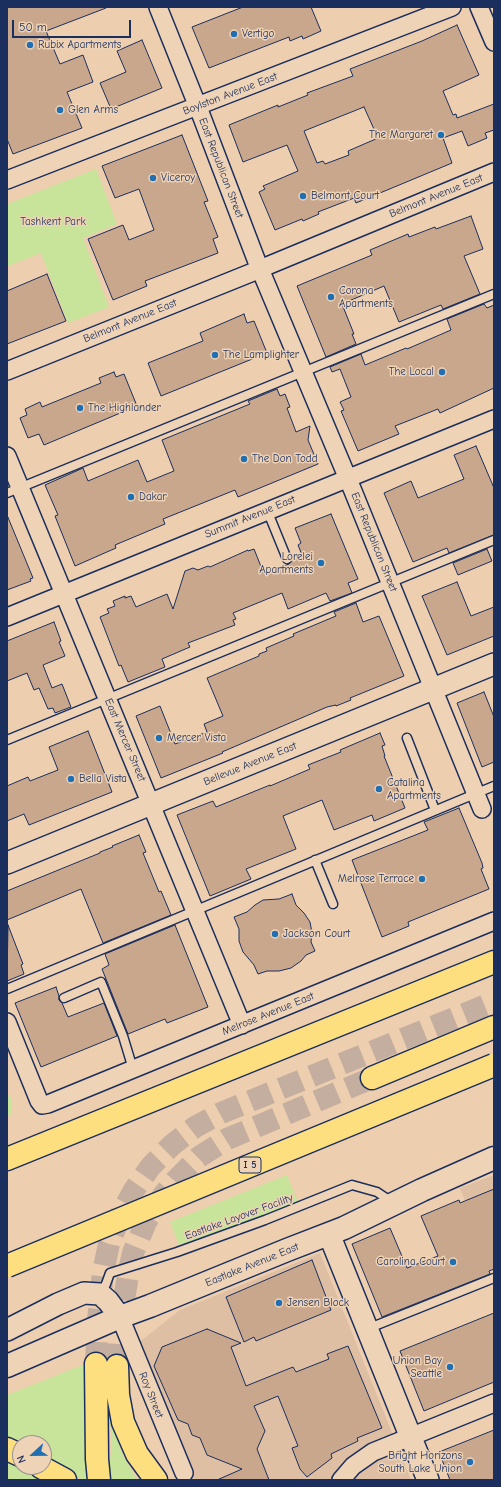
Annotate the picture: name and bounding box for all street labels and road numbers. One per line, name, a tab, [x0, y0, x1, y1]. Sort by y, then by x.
street label: Boylston Avenue East	[181, 70, 279, 118]
street label: East Republican Street	[196, 116, 246, 220]
street label: Belmont Avenue East	[387, 171, 485, 221]
street label: Belmont Avenue East	[81, 296, 179, 346]
street label: East Republican Street	[348, 490, 400, 594]
street label: Summit Avenue East	[203, 493, 297, 541]
street label: East Mercer Street	[102, 697, 148, 783]
street label: Bellevue Avenue East	[202, 739, 298, 789]
street label: Melrose Avenue East	[220, 990, 316, 1038]
road number: I 5	[239, 1157, 261, 1173]
street label: Eastlake Layover Facility	[183, 1191, 295, 1243]
street label: Eastlake Avenue East	[203, 1240, 301, 1290]
street label: Roy Street	[136, 1370, 166, 1420]

